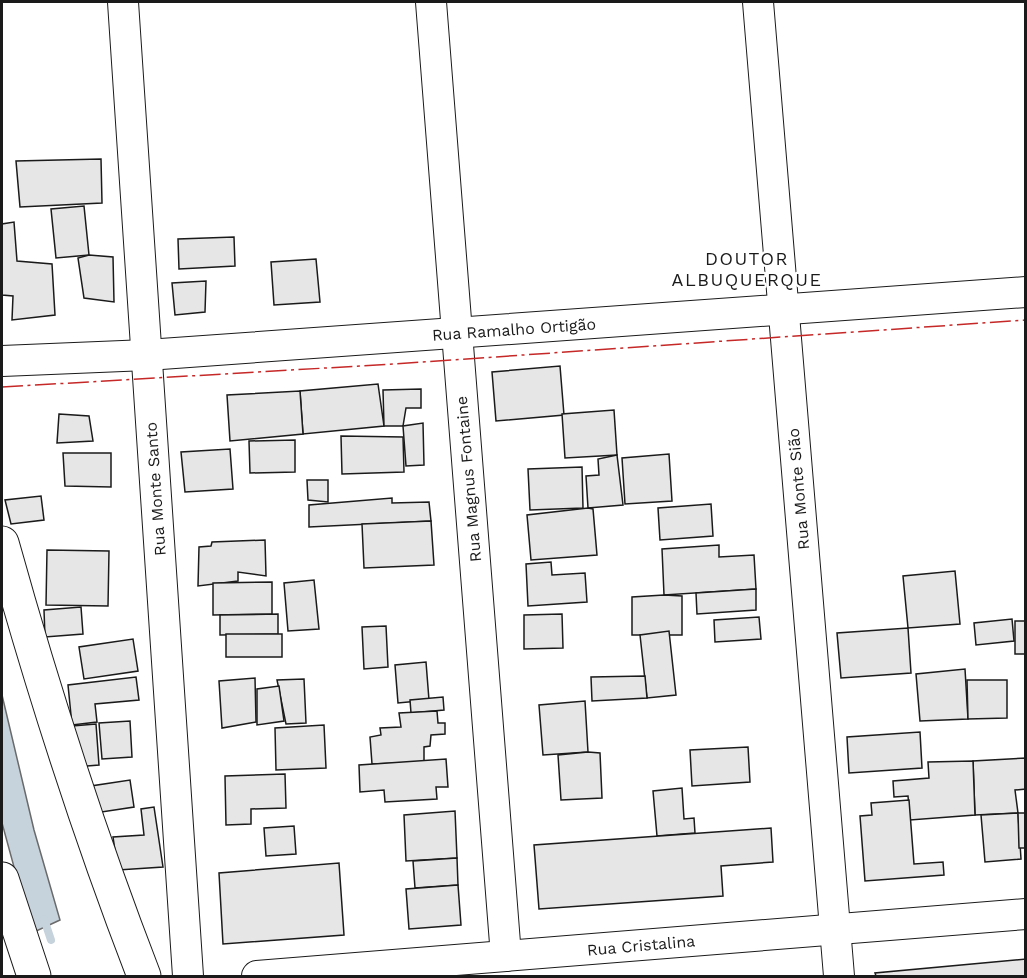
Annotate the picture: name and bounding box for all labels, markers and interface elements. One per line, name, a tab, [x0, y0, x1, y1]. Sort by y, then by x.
district label: DOUTOR ALBUQUERQUE	[672, 248, 822, 290]
street label: Rua Ramalho Ortigão	[431, 314, 597, 345]
street label: Rua Magnus Fontaine	[452, 395, 485, 563]
street label: Rua Monte Santo	[141, 421, 170, 556]
street label: Rua Monte Sião	[784, 427, 813, 550]
street label: Rua Cristalina	[586, 931, 696, 960]

